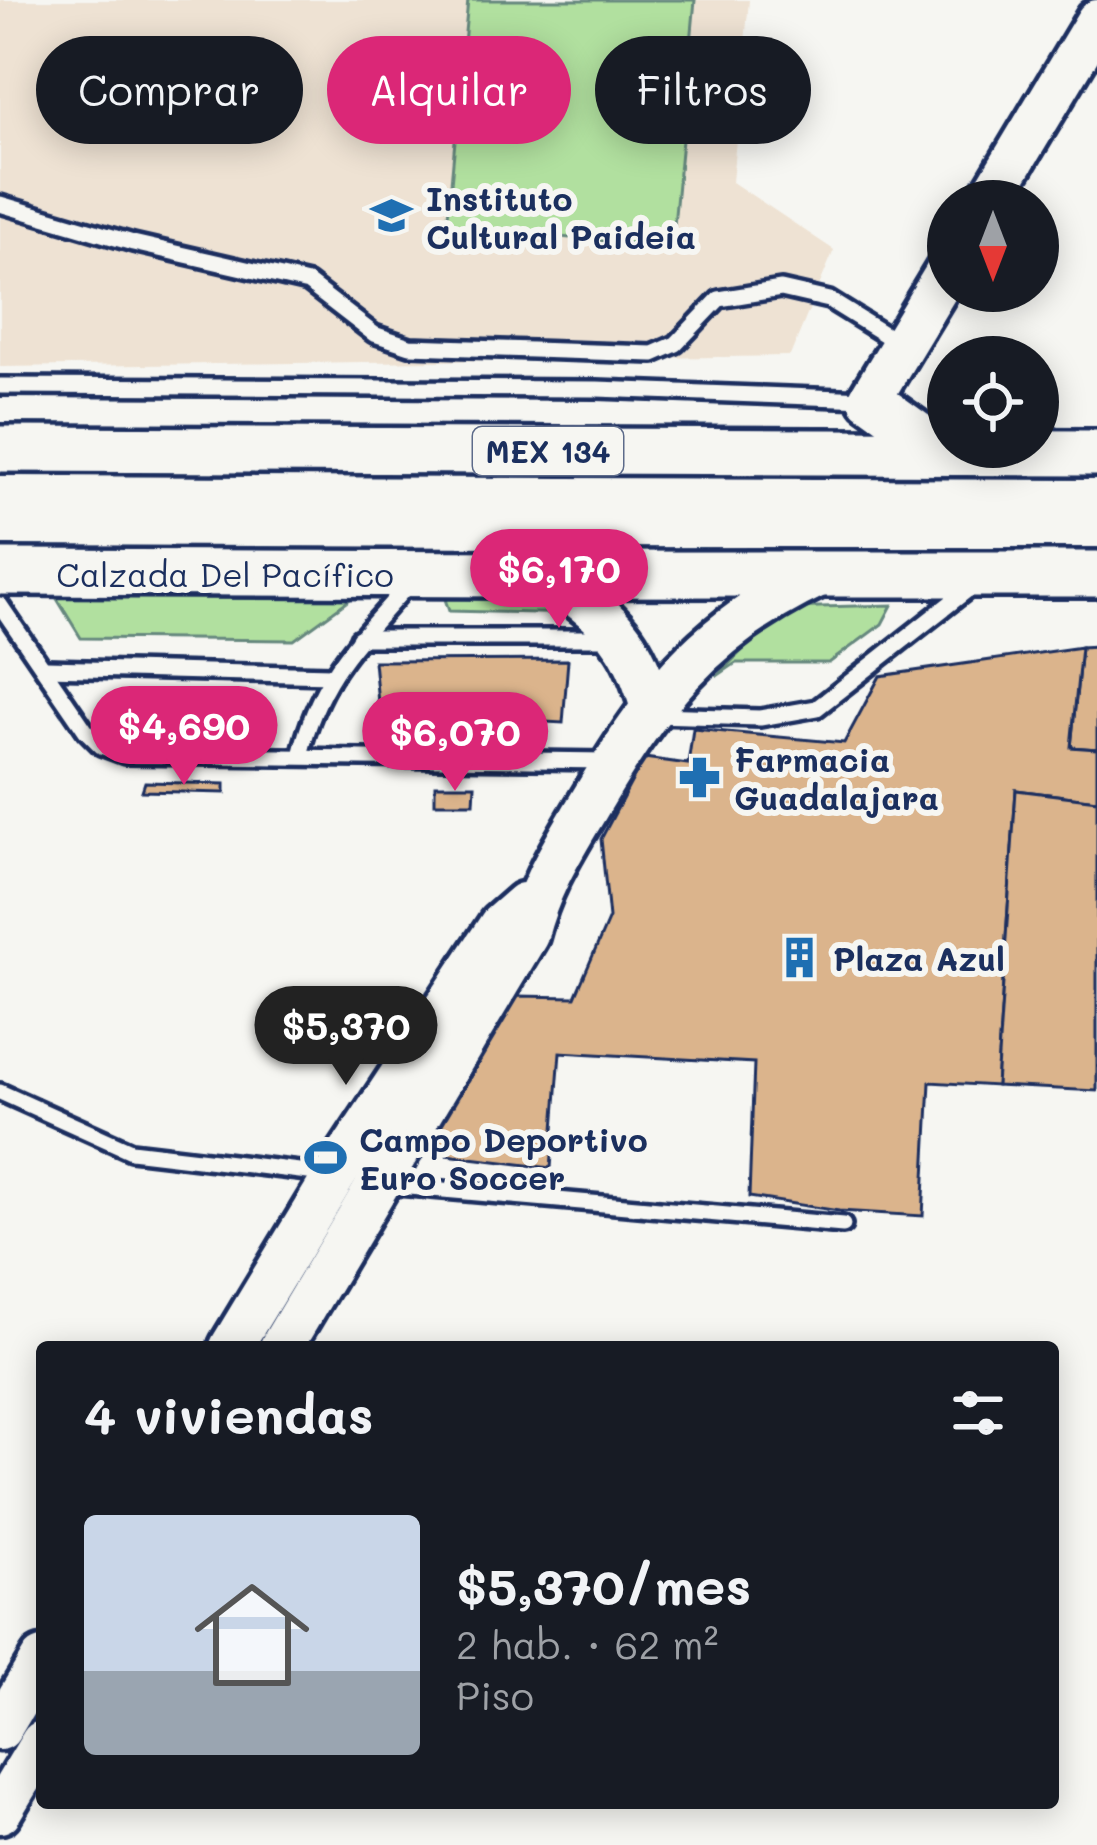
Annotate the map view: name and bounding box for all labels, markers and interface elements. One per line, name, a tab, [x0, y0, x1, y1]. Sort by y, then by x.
chip: Comprar	[36, 36, 303, 144]
chip: Alquilar	[327, 36, 571, 144]
chip: Filtros	[595, 36, 811, 144]
place label: Instituto Cultural Paideia	[426, 176, 696, 257]
north arrow	[927, 180, 1059, 312]
map controls	[927, 180, 1059, 468]
school or university icon: Instituto Cultural Paideia	[369, 193, 415, 239]
button: locate	[927, 336, 1059, 468]
road number: MEX 134	[473, 427, 623, 475]
pin: $6,170	[461, 529, 657, 631]
text: $6,170	[497, 542, 621, 593]
street label: Calzada Del Pacífico	[56, 552, 394, 595]
pin: $4,690	[86, 686, 282, 788]
pin: $6,070	[357, 692, 553, 794]
text: $4,690	[118, 699, 250, 750]
text: $6,070	[389, 705, 521, 756]
place label: Farmacia Guadalajara	[734, 737, 939, 818]
pharmacy icon: Farmacia Guadalajara	[677, 754, 723, 800]
building icon: Plaza Azul	[776, 934, 822, 980]
place label: Plaza Azul	[833, 936, 1005, 979]
pin: $5,370	[248, 986, 444, 1088]
text: $5,370	[281, 999, 411, 1050]
place label: Campo Deportivo Euro Soccer	[359, 1117, 648, 1198]
sports icon: Campo Deportivo Euro Soccer	[302, 1134, 348, 1180]
text: 4 viviendas	[84, 1380, 373, 1447]
icon: filters	[945, 1380, 1011, 1446]
text: $5,370/mes	[456, 1551, 751, 1618]
icon: home	[180, 1563, 324, 1707]
text: 2 hab. · 62 m²	[456, 1618, 718, 1669]
text: Piso	[456, 1669, 534, 1720]

